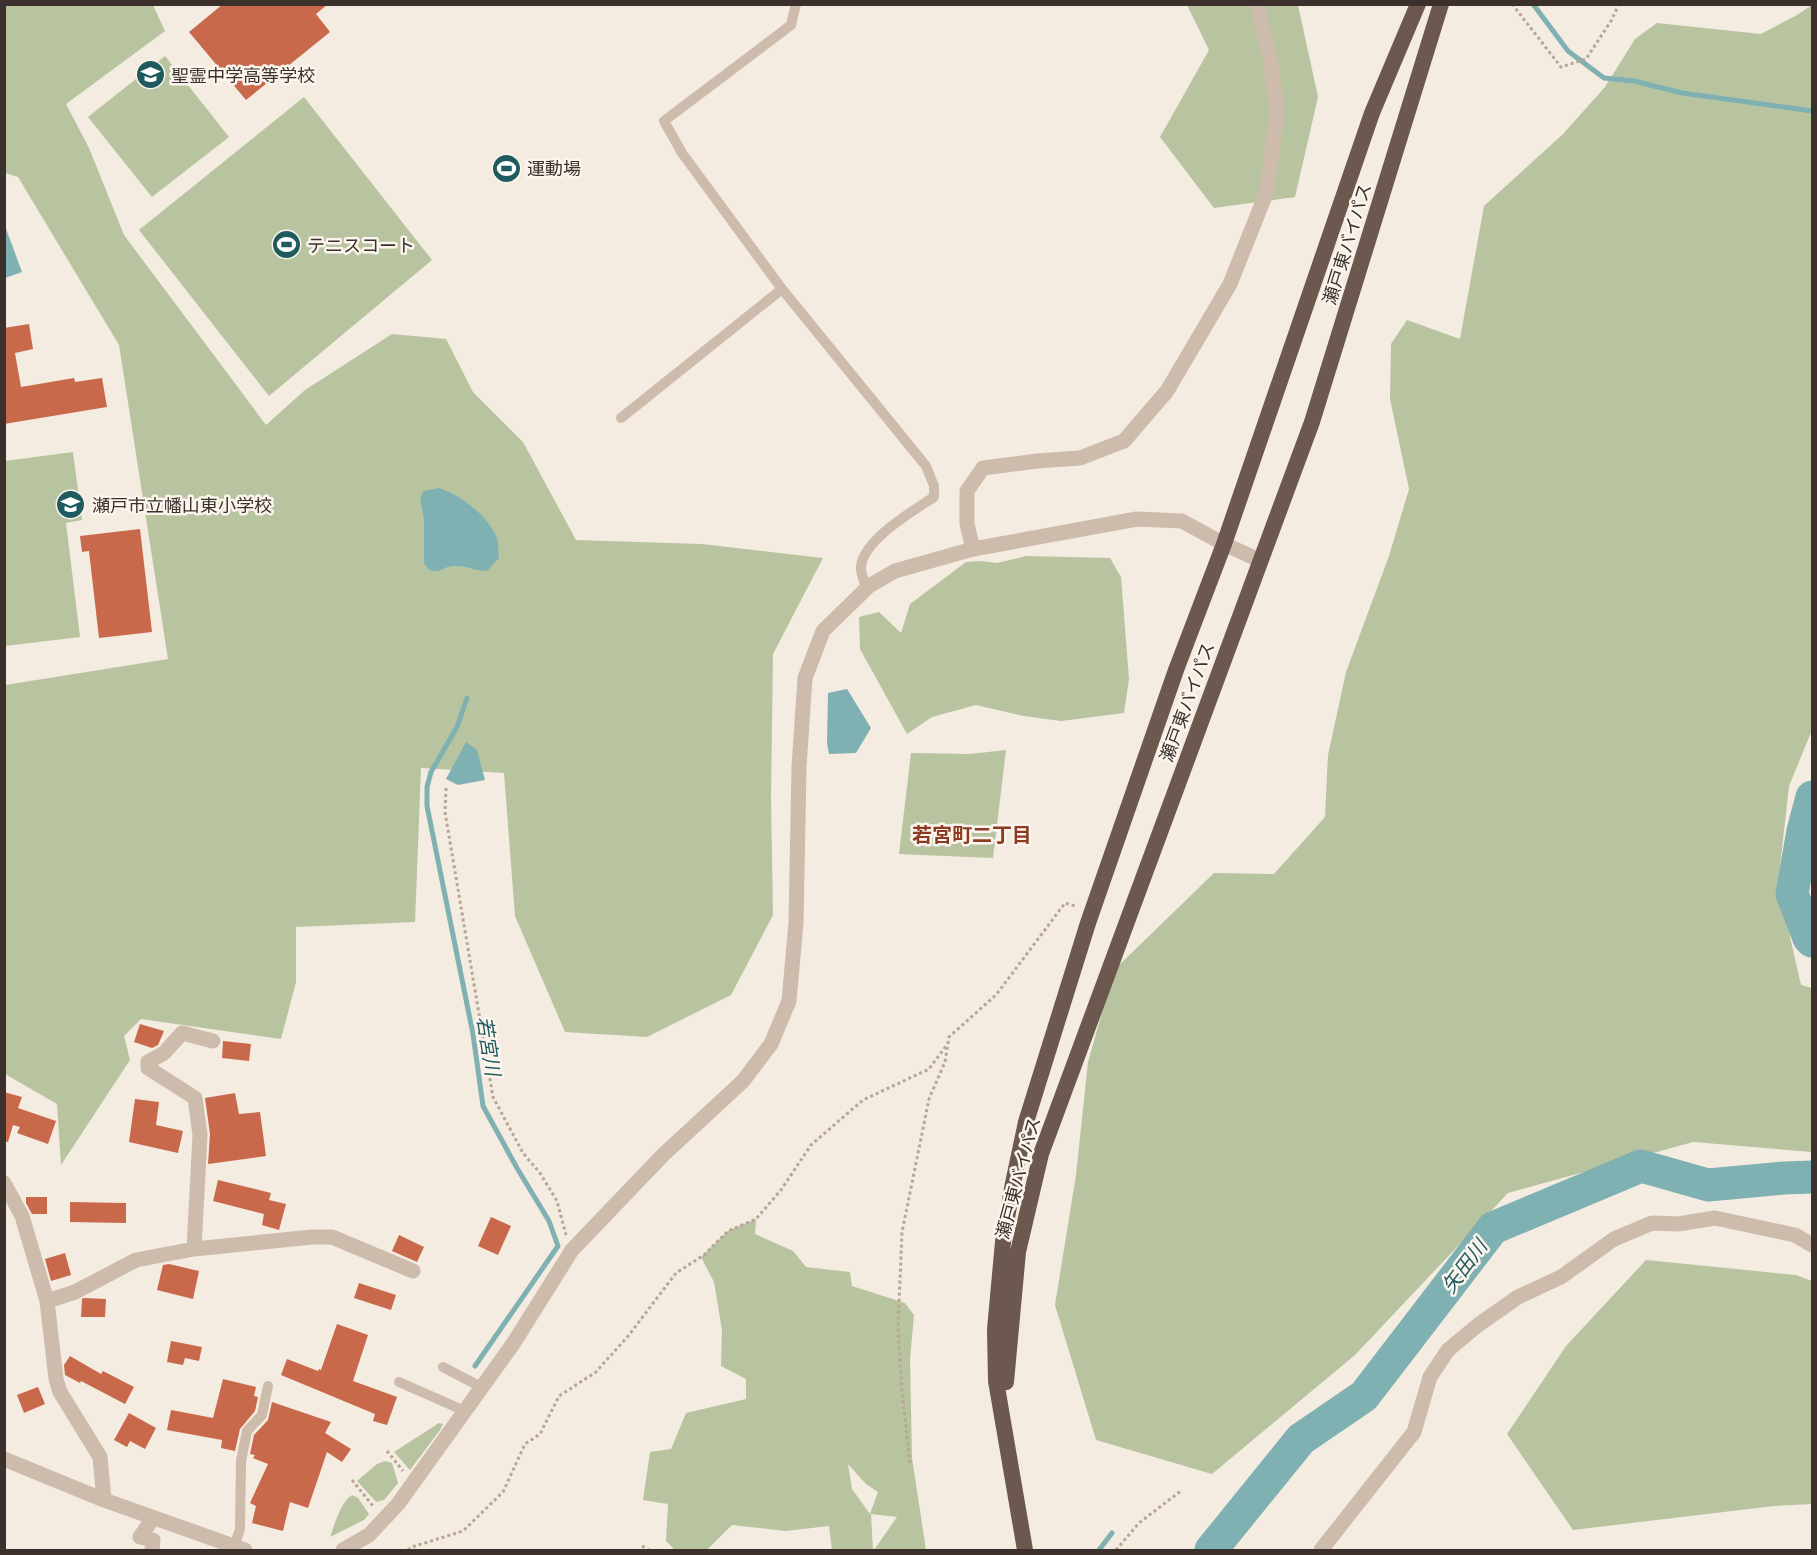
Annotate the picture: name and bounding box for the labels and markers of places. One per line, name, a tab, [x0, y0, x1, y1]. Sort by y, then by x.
school or university icon: 聖霊中学高等学校	[134, 59, 166, 91]
place label: 聖霊中学高等学校	[171, 65, 315, 86]
sports icon: 運動場	[490, 152, 522, 184]
place label: 運動場	[527, 158, 581, 179]
sports icon: テニスコート	[270, 229, 302, 261]
place label: テニスコート	[307, 235, 415, 256]
school or university icon: 瀬戸市立幡山東小学校	[55, 489, 87, 521]
place label: 瀬戸市立幡山東小学校	[92, 495, 272, 516]

